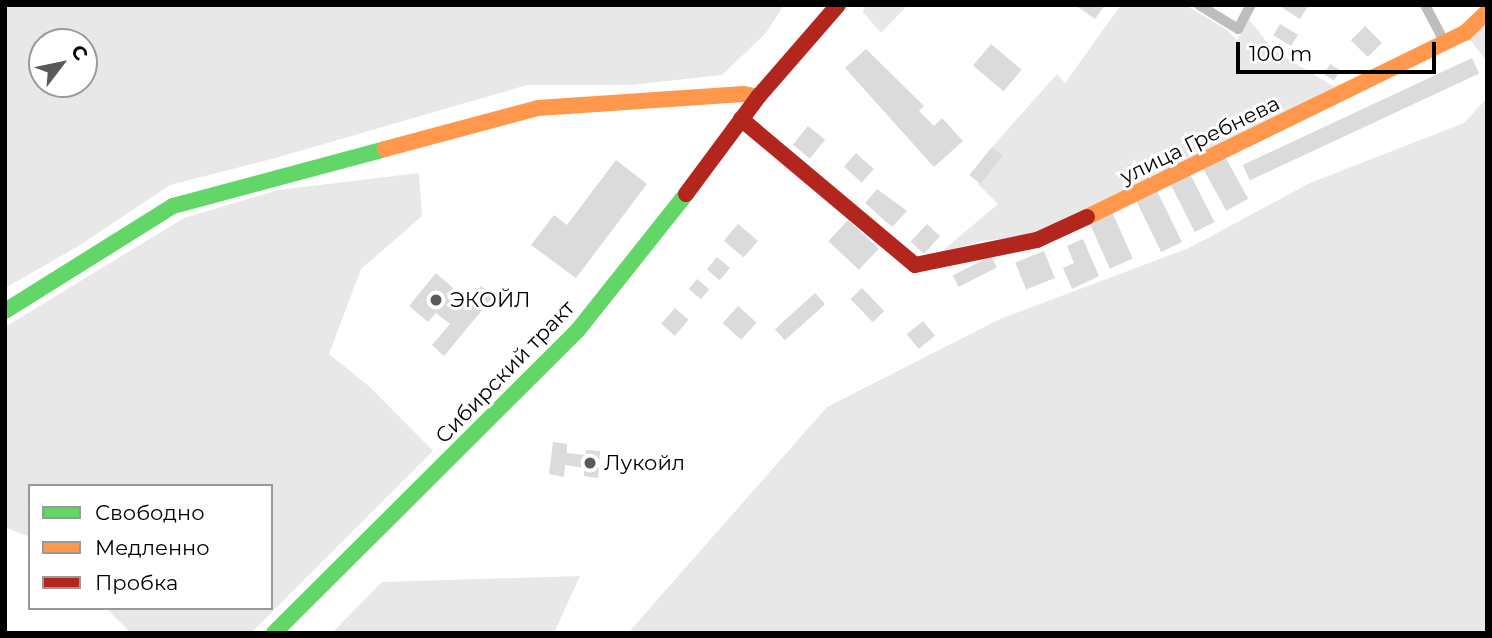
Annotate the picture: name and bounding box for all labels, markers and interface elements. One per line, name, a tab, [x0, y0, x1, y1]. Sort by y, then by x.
north arrow	[28, 28, 98, 98]
scale bar	[1240, 28, 1440, 72]
text: С	[66, 41, 93, 65]
text: 100 m	[1249, 41, 1312, 66]
street label: улица Гребнева	[1116, 91, 1284, 189]
place label: ЭКОЙЛ	[450, 287, 530, 313]
marker: ЭКОЙЛ	[428, 292, 444, 308]
street label: Сибирский тракт	[430, 295, 580, 449]
place label: Лукойл	[604, 450, 685, 476]
marker: Лукойл	[582, 455, 598, 471]
legend	[28, 484, 273, 610]
text: Свободно	[95, 500, 205, 525]
text: Медленно	[95, 535, 210, 560]
text: Пробка	[95, 570, 178, 595]

